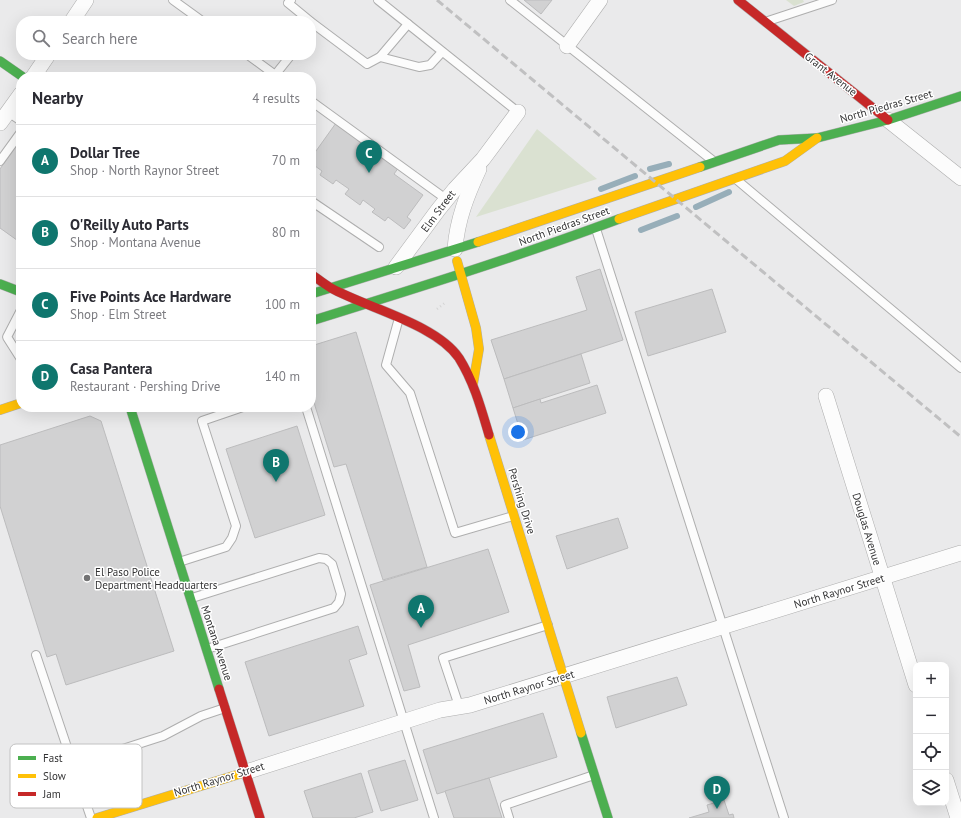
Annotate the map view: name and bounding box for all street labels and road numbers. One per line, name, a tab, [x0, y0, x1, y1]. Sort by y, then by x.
street label: Grant Avenue	[802, 49, 860, 99]
street label: North Piedras Street	[838, 86, 934, 126]
street label: Elm Street	[418, 187, 459, 235]
street label: North Piedras Street	[517, 203, 612, 249]
street label: Pershing Drive	[505, 466, 539, 536]
street label: Douglas Avenue	[849, 491, 885, 567]
street label: North Raynor Street	[792, 571, 886, 611]
street label: Montana Avenue	[198, 604, 236, 683]
street label: North Raynor Street	[482, 667, 576, 707]
street label: North Raynor Street	[172, 759, 266, 799]

